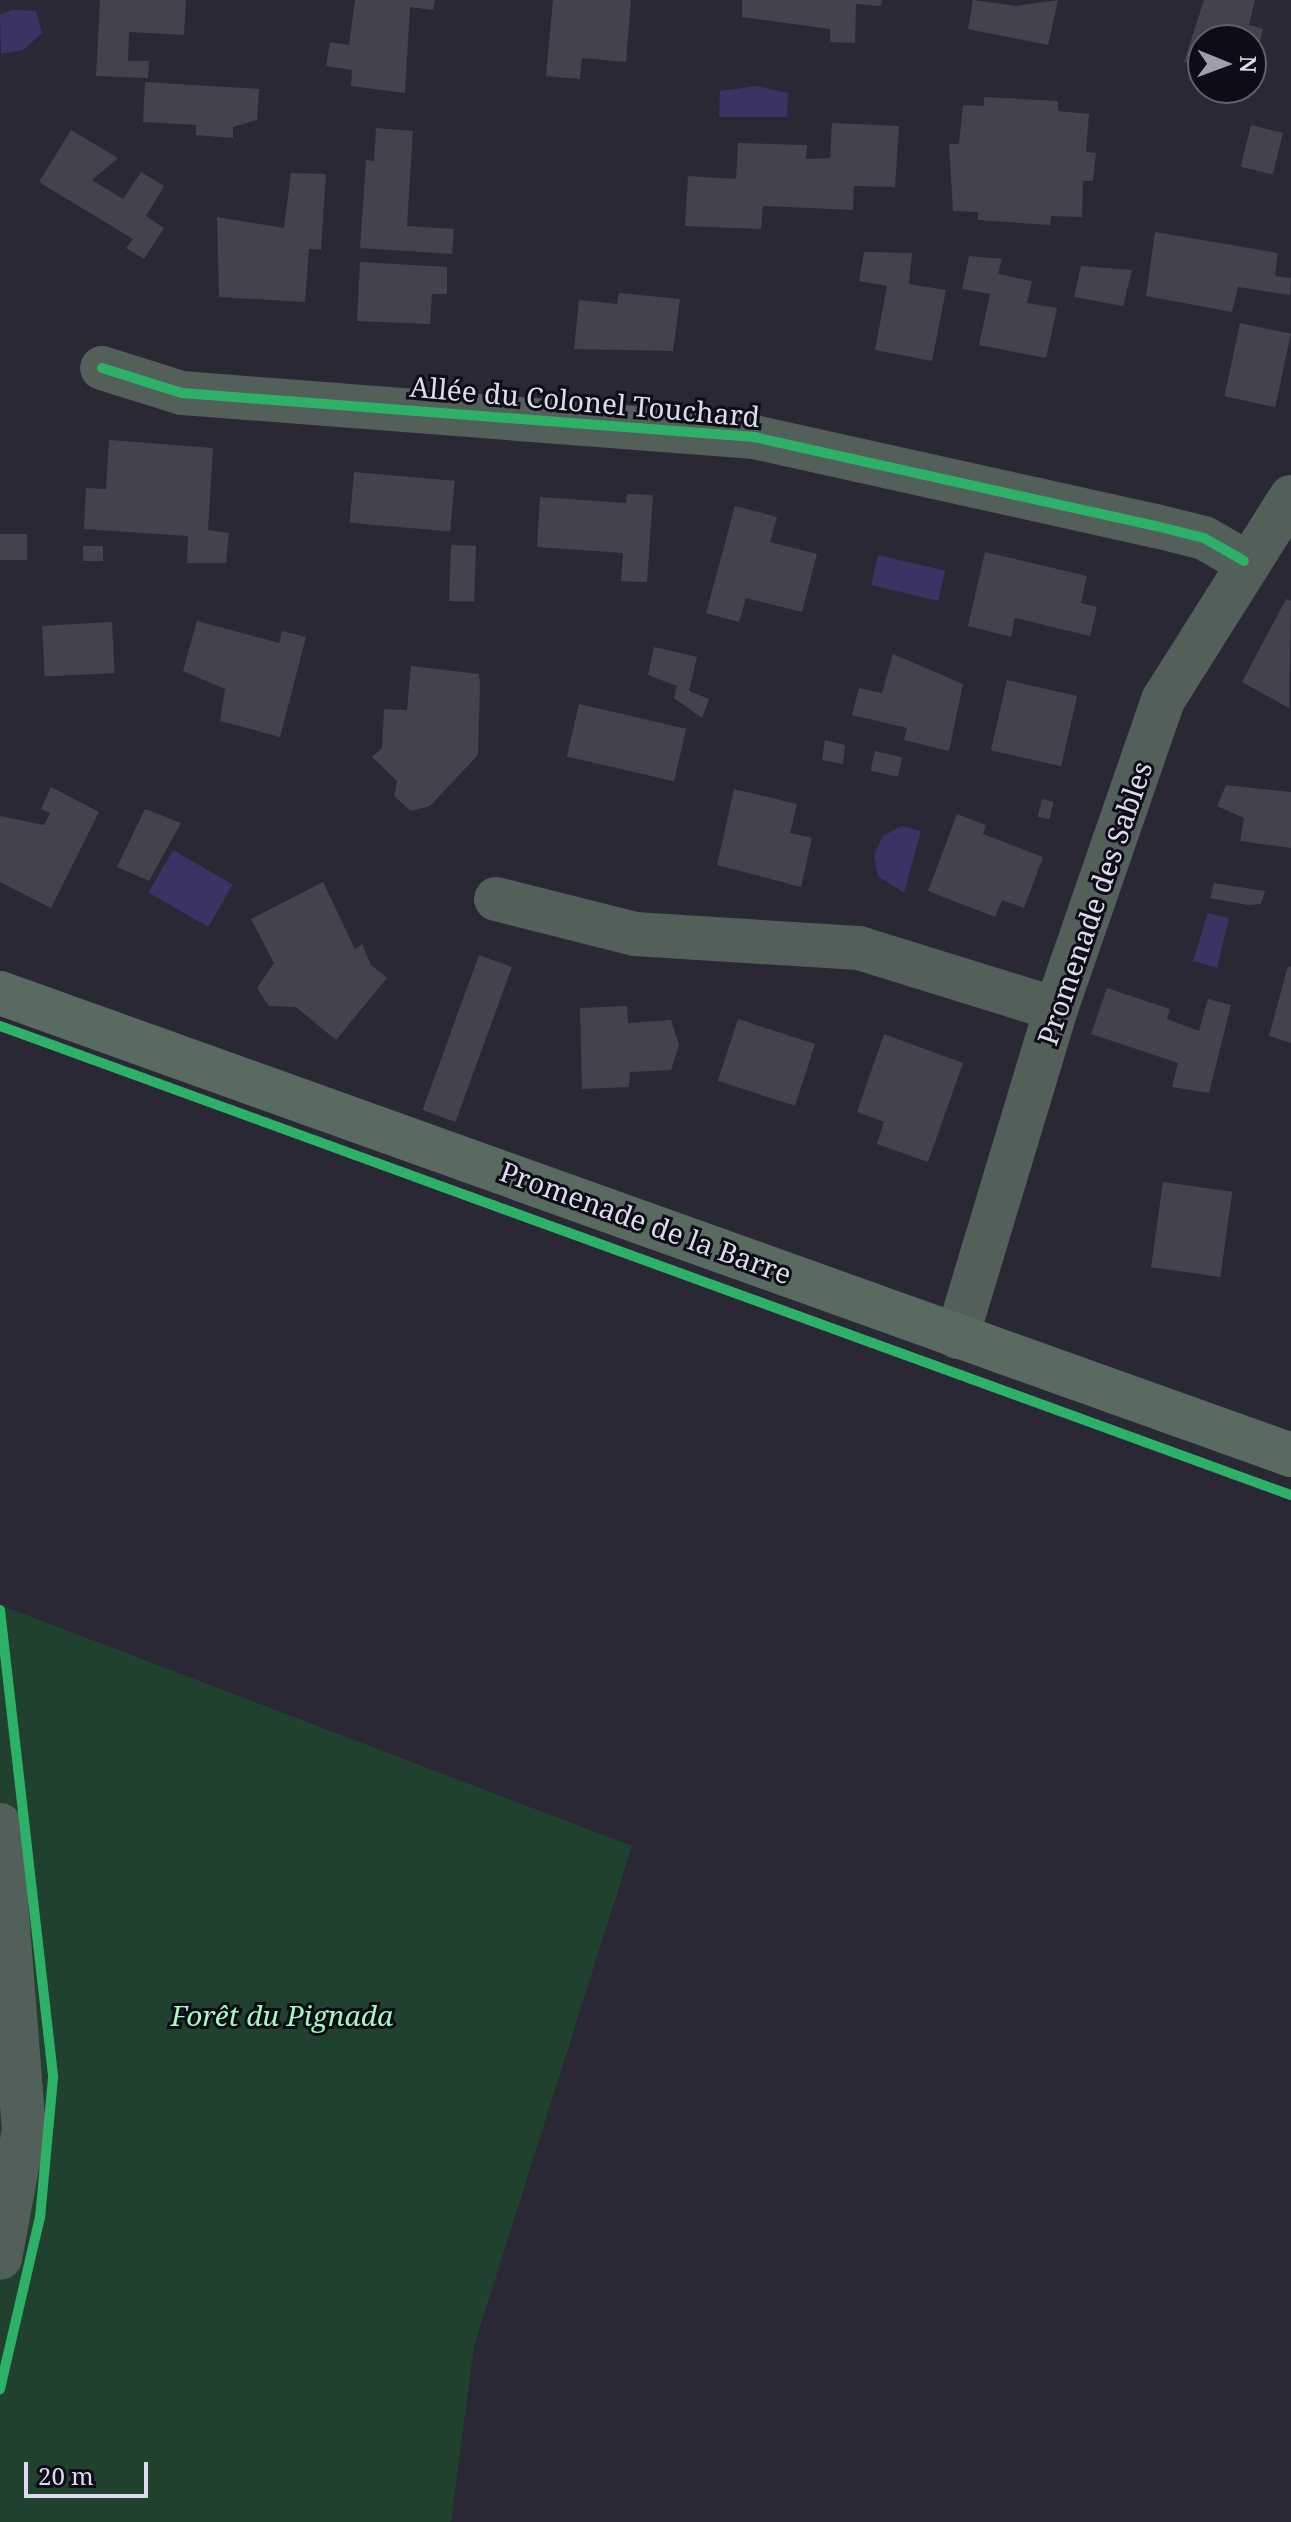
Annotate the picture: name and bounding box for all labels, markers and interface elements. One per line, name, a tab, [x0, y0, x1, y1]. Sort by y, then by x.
north arrow	[1187, 24, 1267, 104]
text: N	[1234, 55, 1264, 73]
street label: Allée du Colonel Touchard	[409, 369, 761, 433]
street label: Promenade des Sables	[1030, 757, 1158, 1049]
street label: Promenade de la Barre	[496, 1154, 796, 1290]
park label: Forêt du Pignada	[171, 1998, 393, 2032]
scale bar	[28, 2446, 152, 2496]
text: 20 m	[38, 2459, 94, 2492]

